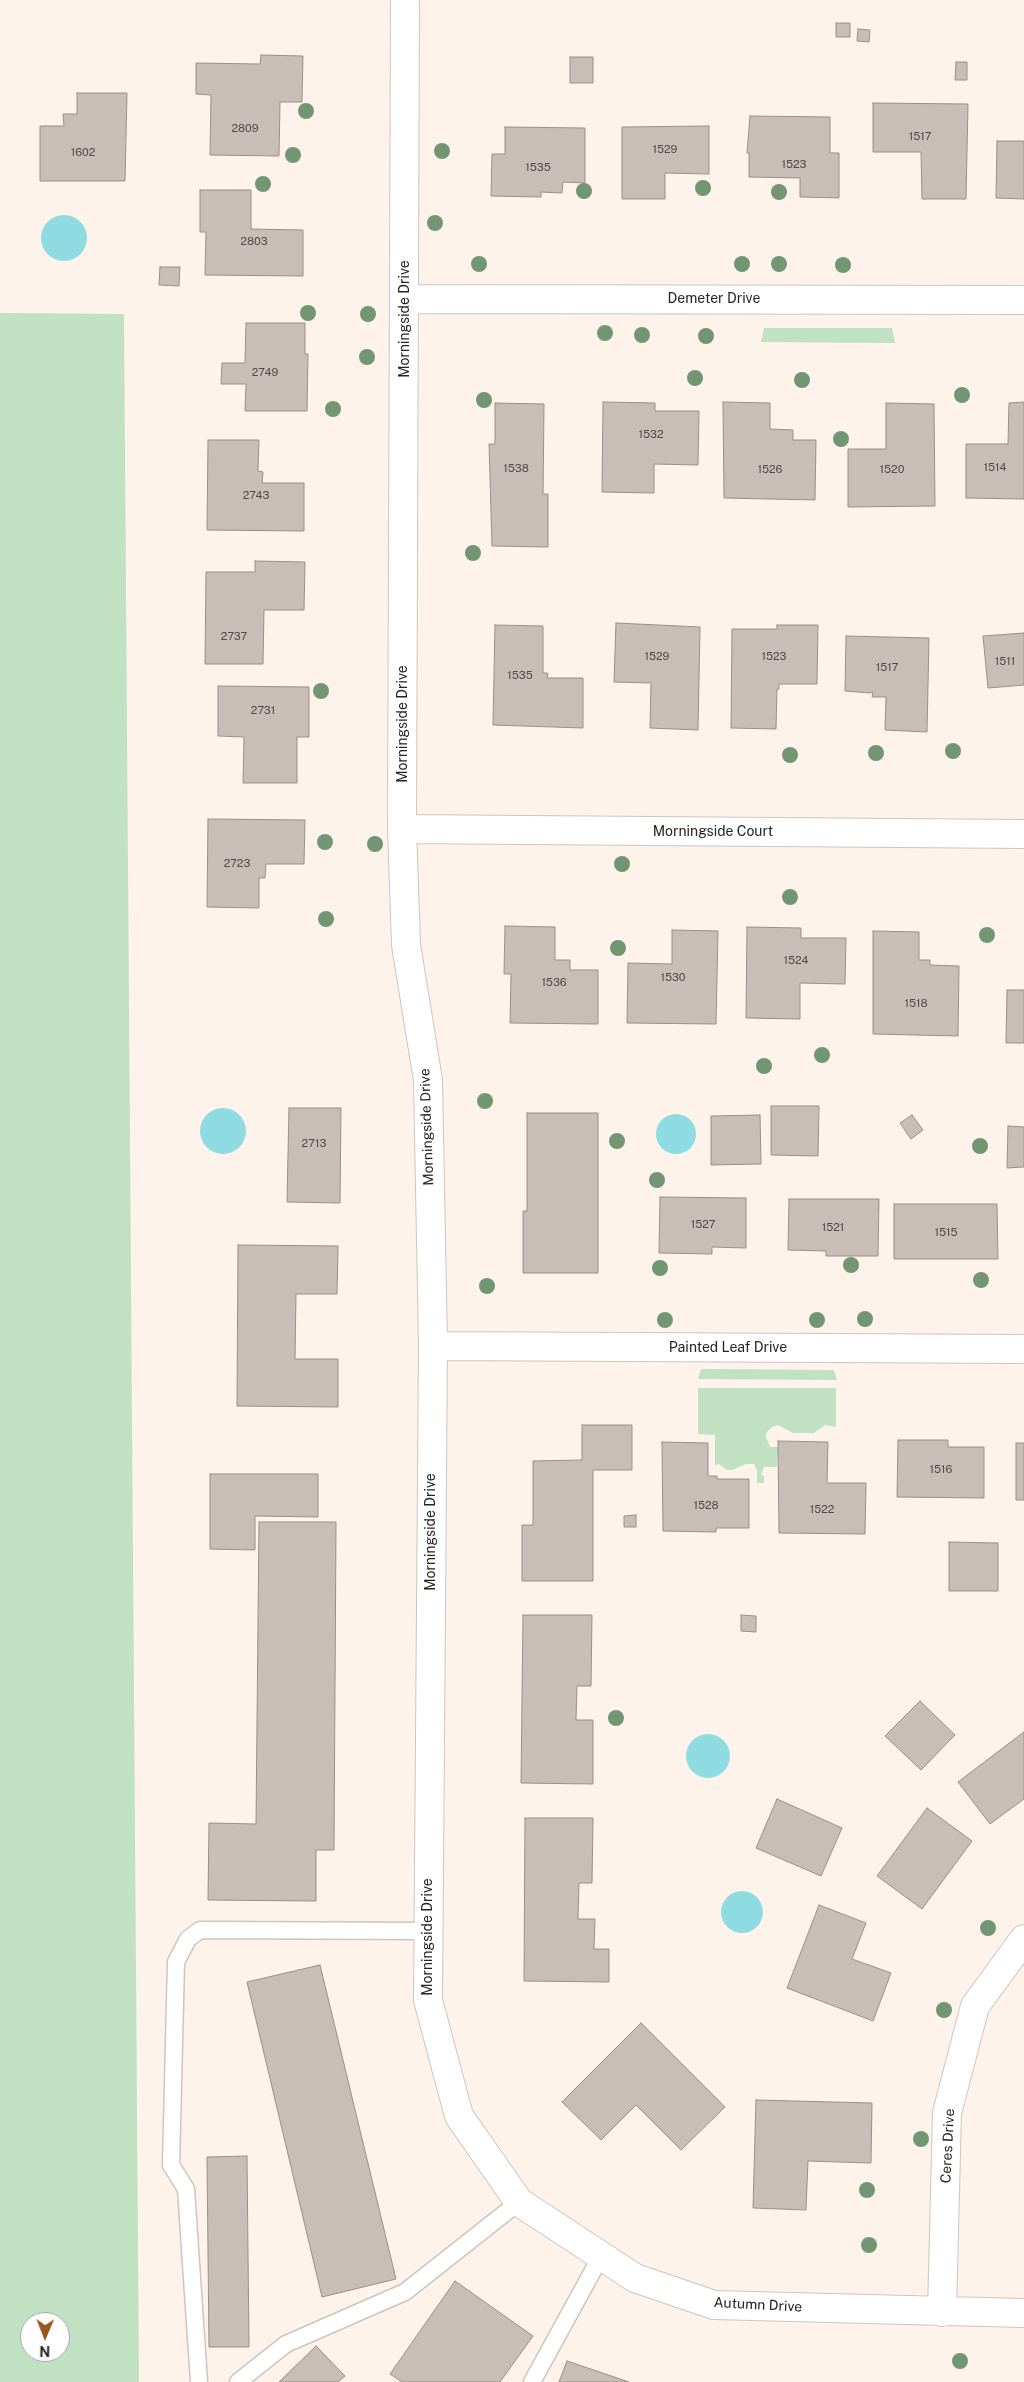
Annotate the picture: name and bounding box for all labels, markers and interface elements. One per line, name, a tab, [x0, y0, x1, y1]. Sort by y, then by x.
house number: 2809	[231, 122, 259, 136]
house number: 1517	[909, 130, 931, 144]
house number: 1529	[653, 143, 677, 157]
house number: 1602	[71, 146, 95, 160]
house number: 1523	[781, 158, 807, 172]
house number: 1535	[525, 161, 551, 175]
house number: 2803	[240, 235, 268, 249]
street label: Morningside Drive	[397, 260, 413, 378]
street label: Demeter Drive	[668, 291, 760, 307]
house number: 2749	[252, 366, 278, 380]
house number: 1532	[638, 428, 664, 442]
house number: 1514	[984, 461, 1006, 475]
house number: 1538	[503, 462, 529, 476]
house number: 1526	[758, 463, 782, 477]
house number: 1520	[880, 463, 904, 477]
house number: 2743	[243, 489, 269, 503]
house number: 2737	[221, 630, 247, 644]
house number: 1529	[645, 650, 669, 664]
house number: 1523	[761, 650, 787, 664]
house number: 1511	[995, 655, 1015, 669]
house number: 1517	[876, 661, 898, 675]
street label: Morningside Drive	[395, 665, 411, 783]
house number: 1535	[507, 669, 533, 683]
house number: 2731	[251, 704, 275, 718]
street label: Morningside Court	[653, 824, 773, 840]
house number: 2723	[224, 857, 250, 871]
house number: 1524	[784, 954, 808, 968]
house number: 1530	[660, 971, 686, 985]
house number: 1536	[541, 976, 567, 990]
house number: 1518	[904, 997, 928, 1011]
street label: Morningside Drive	[417, 1068, 437, 1186]
house number: 2713	[302, 1137, 326, 1151]
house number: 1527	[691, 1218, 715, 1232]
house number: 1521	[822, 1221, 844, 1235]
house number: 1515	[934, 1226, 958, 1240]
street label: Painted Leaf Drive	[669, 1340, 787, 1356]
house number: 1516	[930, 1463, 952, 1477]
street label: Morningside Drive	[423, 1473, 439, 1591]
house number: 1528	[693, 1499, 719, 1513]
house number: 1522	[810, 1503, 834, 1517]
street label: Morningside Drive	[420, 1878, 436, 1996]
street label: Ceres Drive	[938, 2108, 958, 2184]
street label: Autumn Drive	[713, 2294, 803, 2316]
north arrow	[20, 2312, 70, 2362]
text: N	[39, 2343, 50, 2359]

